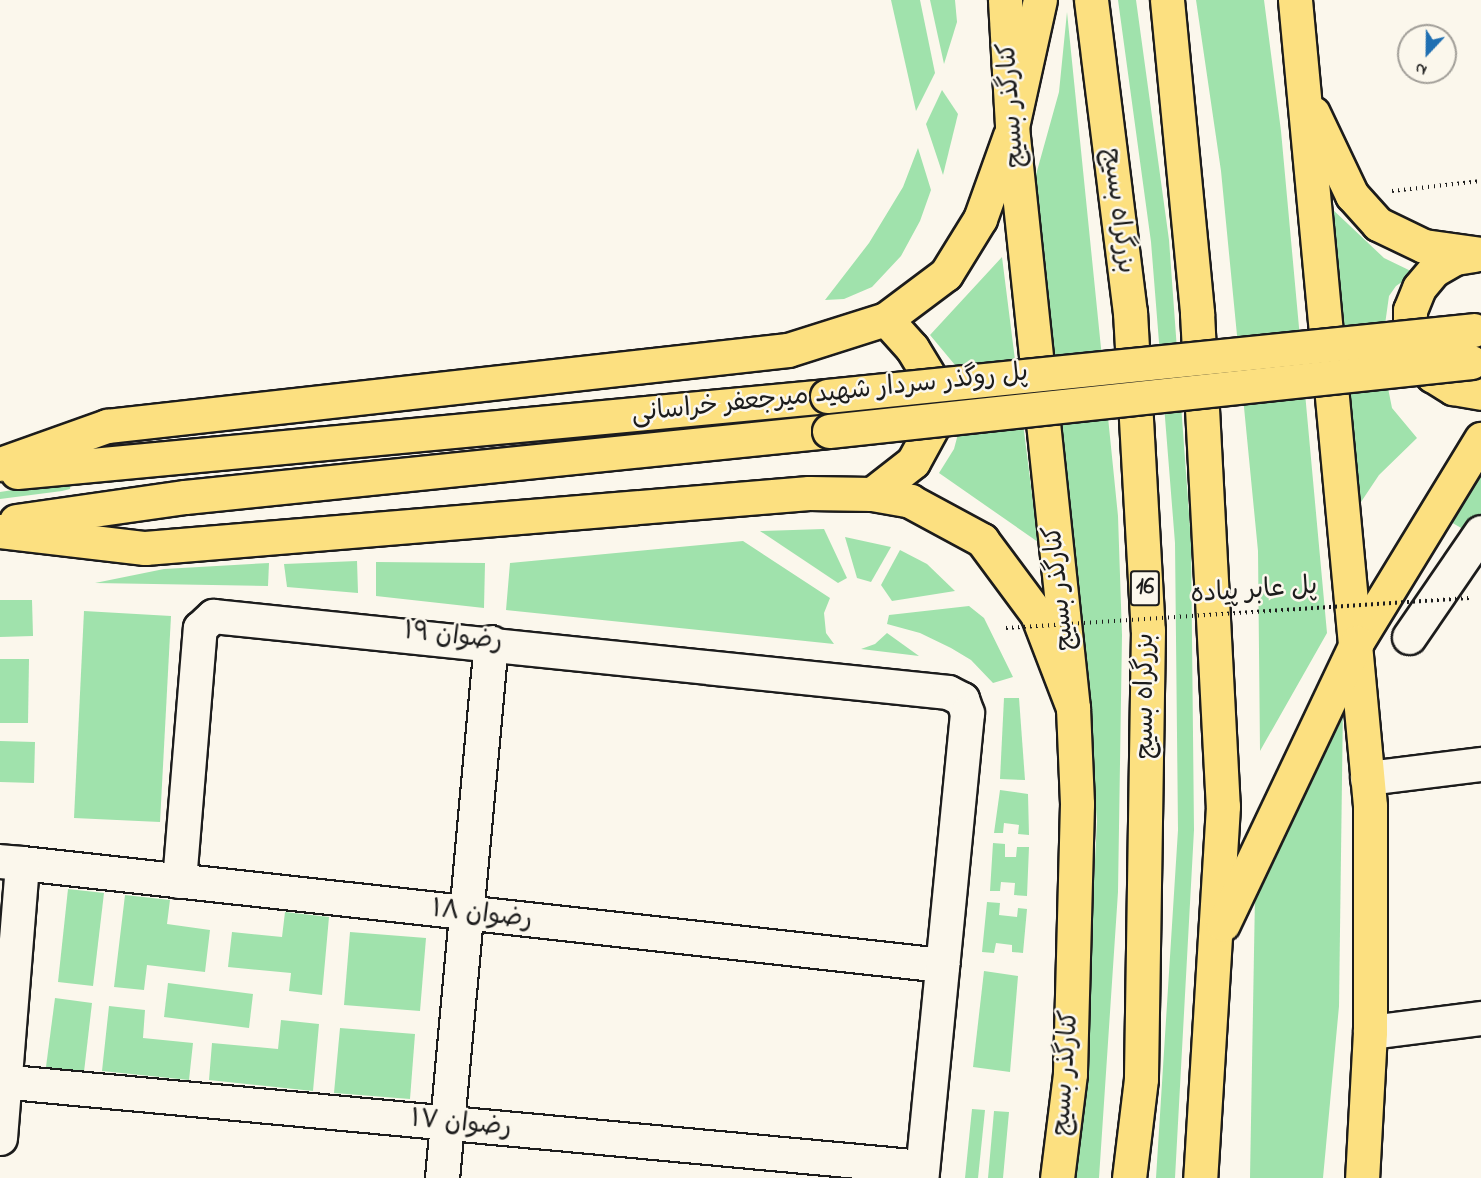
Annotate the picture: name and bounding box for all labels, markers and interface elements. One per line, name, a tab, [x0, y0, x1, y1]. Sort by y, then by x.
north arrow	[1397, 24, 1457, 84]
street label: کنارگذر بسیج	[993, 41, 1033, 169]
text: N	[1411, 56, 1431, 82]
street label: بزرگراه بسیج	[1094, 147, 1140, 275]
street label: پل روگذر سردار شهید میرجعفر خراسانی	[630, 359, 1030, 431]
street label: کنارگذر بسیج	[1039, 524, 1083, 652]
road number: 16	[1128, 567, 1162, 609]
street label: پل عابر پیاده	[1189, 572, 1319, 612]
street label: رضوان ۱۹	[402, 617, 504, 659]
street label: بزرگراه بسیج	[1131, 633, 1163, 759]
street label: رضوان ۱۸	[430, 895, 534, 937]
street label: کنارگذر بسیج	[1047, 1009, 1087, 1137]
street label: رضوان ۱۷	[409, 1105, 513, 1145]

